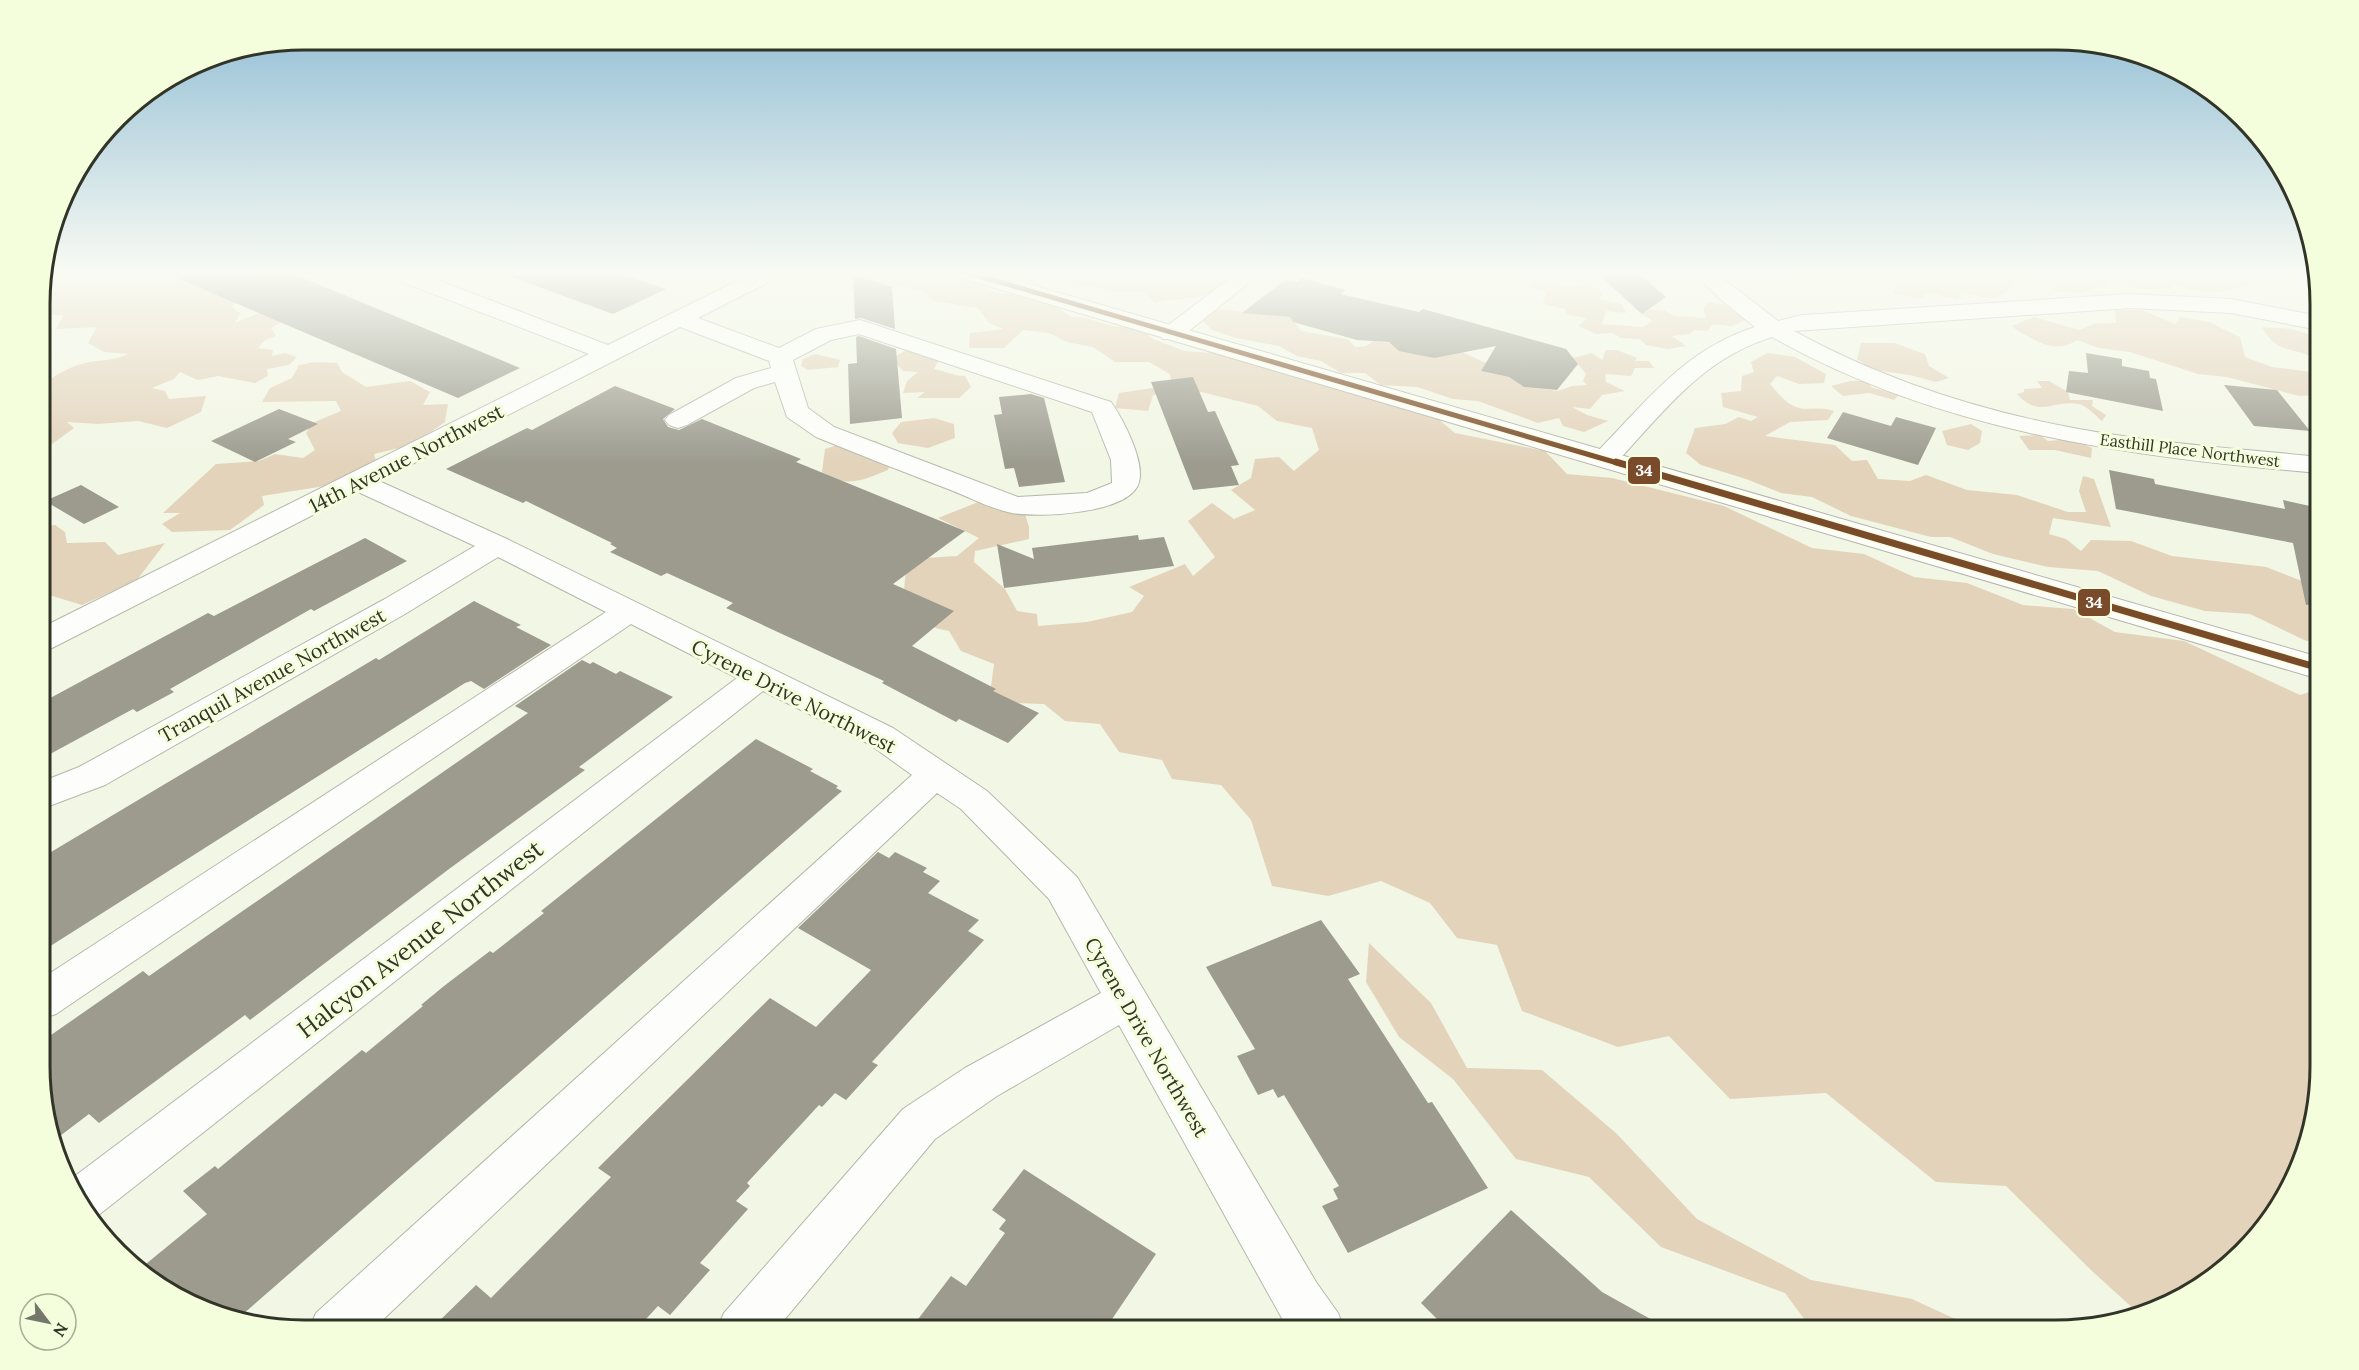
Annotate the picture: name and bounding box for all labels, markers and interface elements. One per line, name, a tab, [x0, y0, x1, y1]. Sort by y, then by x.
street label: 14th Avenue Northwest	[305, 398, 508, 518]
street label: Easthill Place Northwest	[2099, 429, 2282, 471]
line badge: 34	[1627, 456, 1661, 485]
text: 34	[1635, 460, 1653, 480]
line badge: 34	[2077, 588, 2111, 617]
text: 34	[2085, 592, 2103, 612]
street label: Tranquil Avenue Northwest	[154, 602, 390, 748]
street label: Cyrene Drive Northwest	[688, 634, 901, 759]
street label: Halcyon Avenue Northwest	[291, 833, 550, 1045]
street label: Cyrene Drive Northwest	[1080, 933, 1215, 1141]
north arrow	[18, 1292, 78, 1352]
text: N	[49, 1319, 72, 1340]

